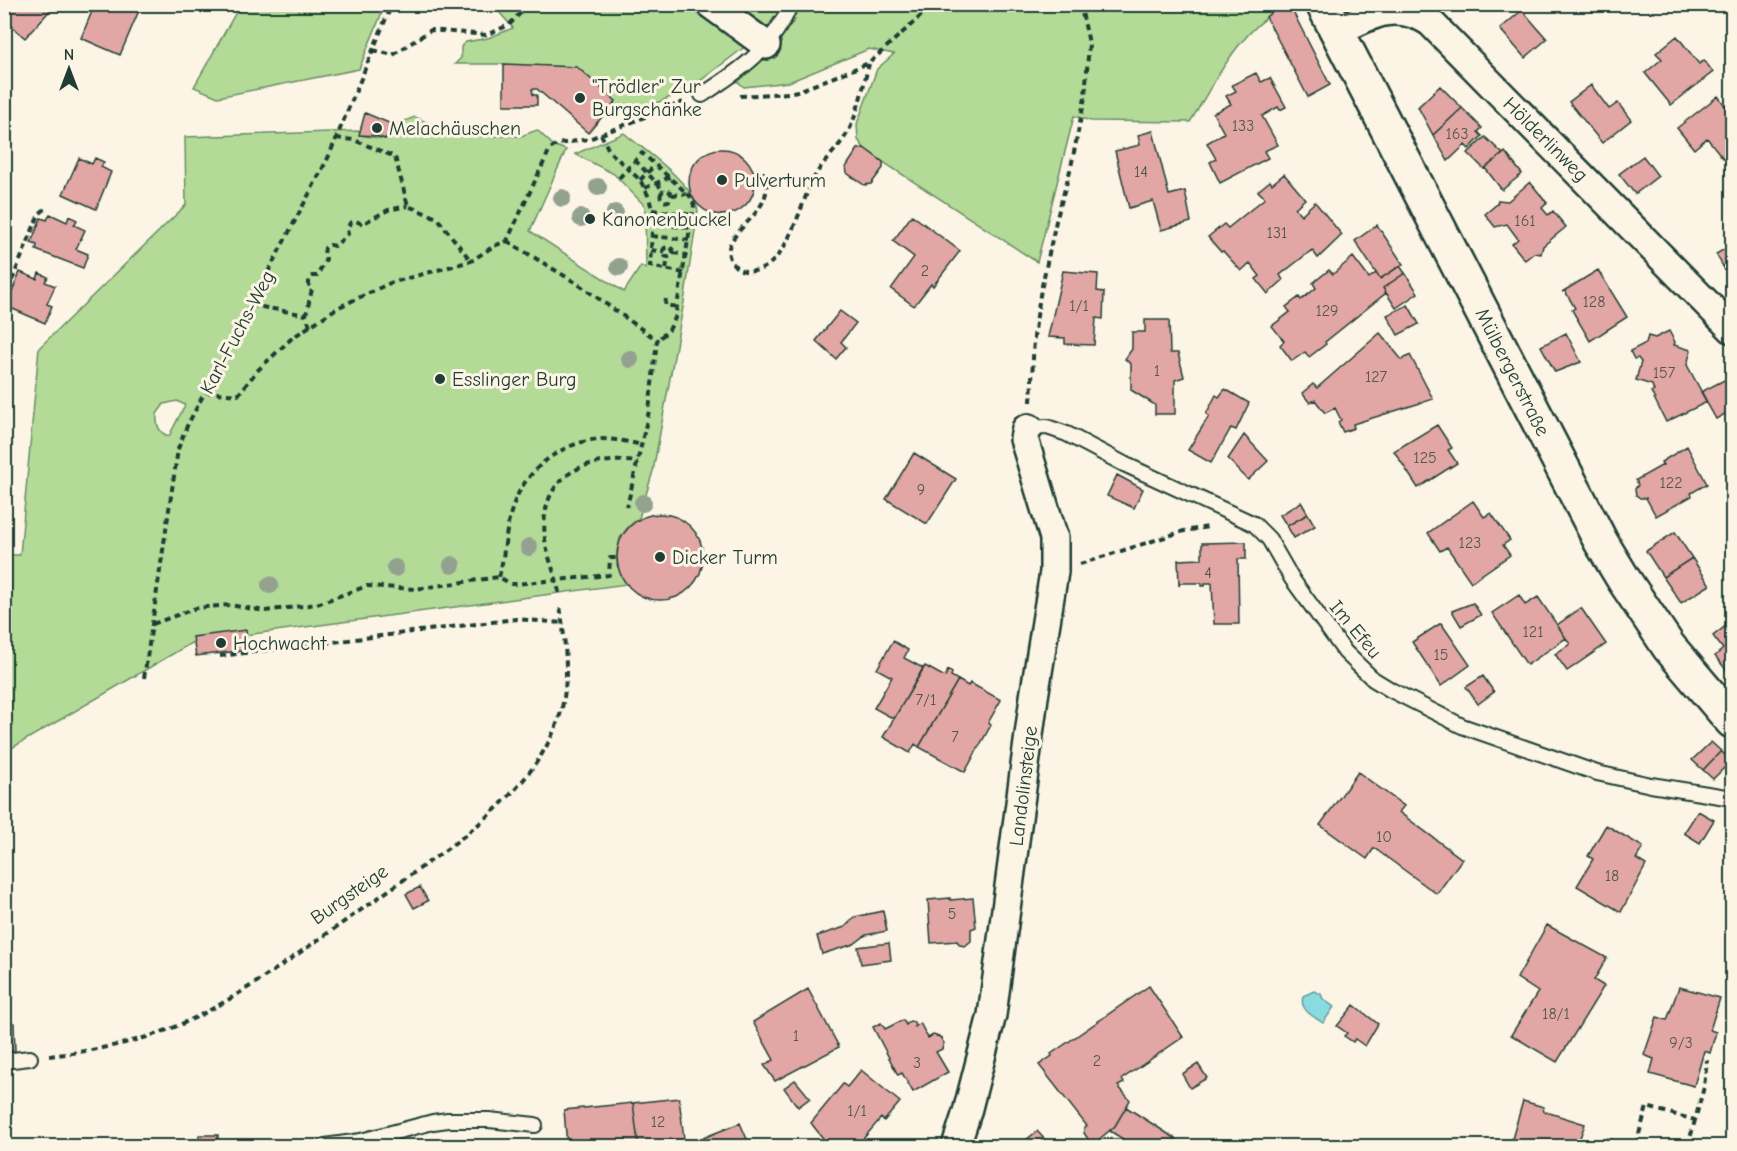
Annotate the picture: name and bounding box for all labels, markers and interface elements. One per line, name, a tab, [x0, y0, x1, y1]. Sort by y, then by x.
north arrow	[39, 39, 99, 99]
text: N	[64, 46, 74, 64]
place label: "Trödler" Zur Burgschänke	[592, 75, 702, 121]
marker: "Trödler" Zur Burgschänke	[573, 91, 587, 105]
street label: Hölderlinweg	[1499, 92, 1593, 186]
place label: Melachäuschen	[389, 117, 521, 140]
house number: 133	[1232, 117, 1254, 135]
marker: Melachäuschen	[370, 121, 384, 135]
house number: 163	[1445, 125, 1469, 143]
house number: 14	[1134, 163, 1148, 181]
place label: Pulverturm	[734, 169, 826, 192]
marker: Pulverturm	[715, 173, 729, 187]
place label: Kanonenbuckel	[602, 208, 732, 231]
marker: Kanonenbuckel	[583, 212, 597, 226]
house number: 161	[1514, 212, 1536, 230]
house number: 131	[1267, 224, 1287, 242]
house number: 2	[921, 262, 929, 280]
street label: Karl-Fuchs-Weg	[195, 267, 280, 398]
house number: 128	[1583, 293, 1605, 311]
house number: 1/1	[1069, 297, 1089, 315]
house number: 129	[1315, 302, 1339, 320]
street label: Mülbergerstraße	[1470, 304, 1555, 440]
house number: 1	[1154, 362, 1160, 380]
house number: 157	[1653, 364, 1676, 382]
place label: Esslinger Burg	[452, 368, 576, 391]
house number: 127	[1365, 368, 1388, 386]
marker: Esslinger Burg	[433, 372, 447, 386]
house number: 125	[1413, 449, 1437, 467]
house number: 122	[1659, 474, 1683, 492]
house number: 9	[917, 481, 925, 499]
house number: 123	[1459, 534, 1481, 552]
place label: Dicker Turm	[672, 546, 778, 569]
marker: Dicker Turm	[653, 550, 667, 564]
house number: 4	[1204, 564, 1212, 582]
street label: Im Efeu	[1325, 596, 1386, 663]
house number: 121	[1522, 623, 1544, 641]
place label: Hochwacht	[233, 632, 328, 655]
marker: Hochwacht	[214, 636, 228, 650]
house number: 15	[1433, 646, 1449, 664]
house number: 7/1	[916, 691, 936, 709]
street label: Landolinsteige	[1005, 725, 1042, 847]
house number: 7	[951, 728, 959, 746]
house number: 10	[1376, 828, 1392, 846]
street label: Burgsteige	[306, 859, 392, 929]
house number: 18	[1605, 867, 1619, 885]
house number: 5	[948, 905, 956, 923]
house number: 18/1	[1542, 1005, 1570, 1023]
house number: 1	[793, 1027, 799, 1045]
house number: 9/3	[1669, 1034, 1693, 1052]
house number: 2	[1093, 1052, 1101, 1070]
house number: 3	[913, 1054, 921, 1072]
house number: 1/1	[847, 1102, 867, 1120]
house number: 12	[651, 1113, 665, 1131]

